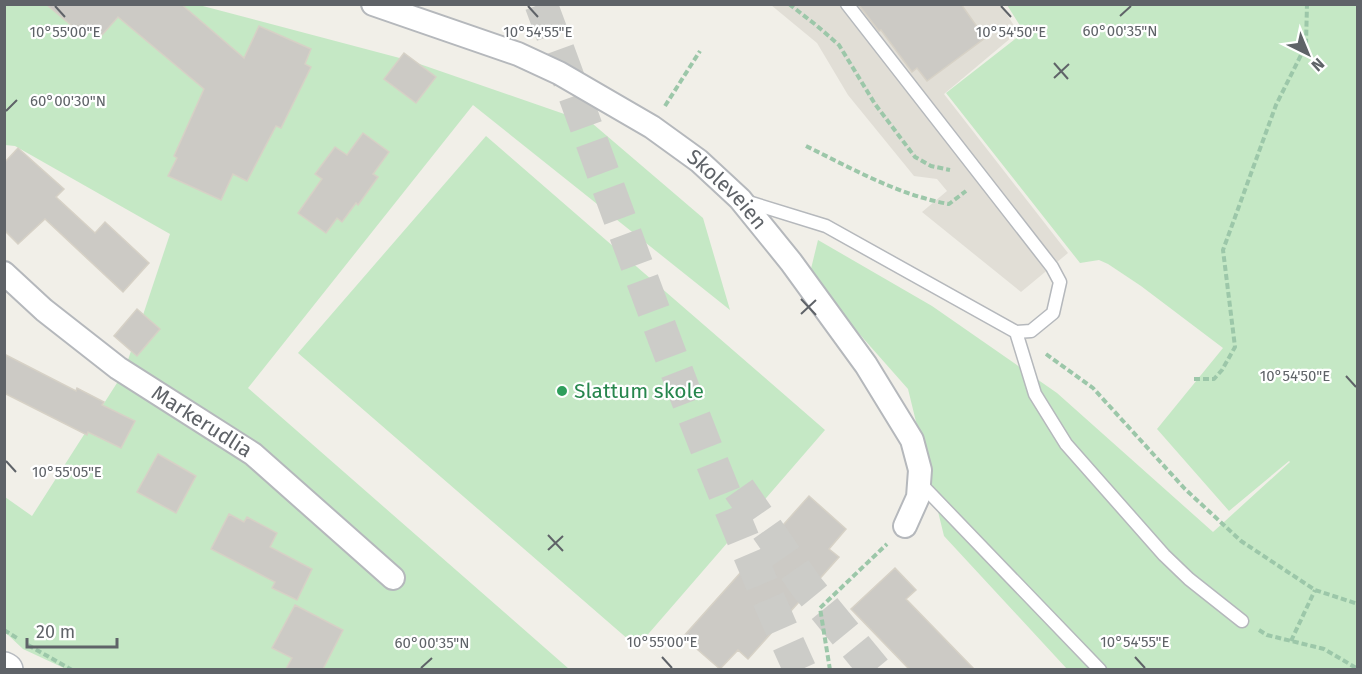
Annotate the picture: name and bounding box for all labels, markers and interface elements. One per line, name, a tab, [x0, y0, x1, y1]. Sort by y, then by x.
text: 60°00'35"N	[1083, 22, 1157, 40]
text: 10°55'00"E	[30, 23, 100, 41]
text: 10°54'55"E	[503, 23, 573, 41]
text: 10°54'50"E	[976, 23, 1046, 41]
north arrow	[1278, 24, 1338, 84]
text: N	[1308, 54, 1328, 75]
text: 60°00'30"N	[30, 92, 106, 110]
street label: Skoleveien	[682, 144, 772, 235]
text: 10°54'50"E	[1260, 367, 1330, 385]
place label: Slattum skole	[574, 378, 704, 404]
street label: Markerudlia	[147, 380, 257, 463]
marker: Slattum skole	[555, 384, 569, 398]
text: 10°55'05"E	[32, 463, 102, 481]
scale bar	[27, 611, 117, 649]
text: 20 m	[36, 621, 75, 643]
text: 10°55'00"E	[627, 633, 697, 651]
text: 10°54'55"E	[1100, 633, 1170, 651]
text: 60°00'35"N	[395, 634, 469, 652]

